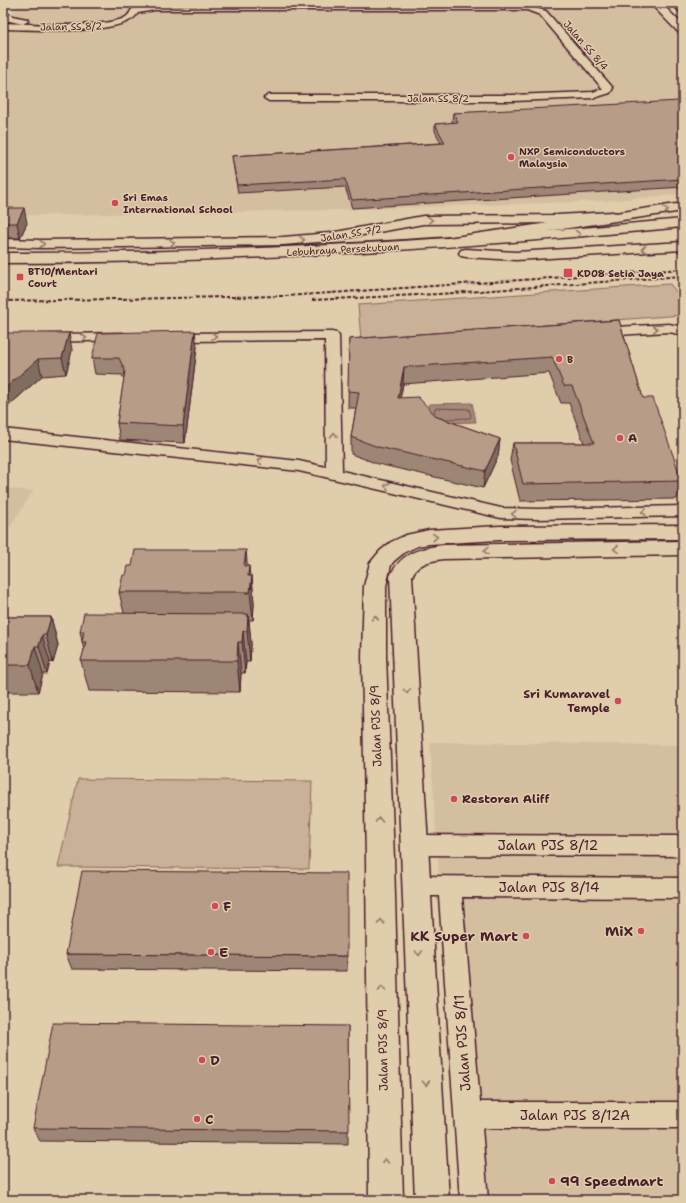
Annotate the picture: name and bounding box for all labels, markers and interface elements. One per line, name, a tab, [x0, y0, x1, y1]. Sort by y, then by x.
street label: Jalan SS 8/4	[560, 18, 611, 73]
street label: Jalan SS 8/2	[40, 19, 102, 34]
street label: Jalan SS 8/2	[407, 92, 469, 105]
place label: NXP Semiconductors Malaysia	[519, 145, 625, 170]
marker: NXP Semiconductors Malaysia	[506, 152, 516, 162]
place label: Sri Emas International School	[123, 191, 233, 216]
marker: Sri Emas International School	[110, 198, 120, 208]
one-way arrow	[663, 206, 669, 214]
one-way arrow	[427, 215, 433, 224]
street label: Jalan SS 7/2	[319, 222, 383, 245]
one-way arrow	[575, 229, 581, 238]
one-way arrow	[299, 235, 305, 244]
one-way arrow	[169, 239, 175, 247]
one-way arrow	[39, 240, 45, 248]
street label: Lebuhraya Persekutuan	[286, 240, 400, 259]
one-way arrow	[641, 244, 647, 253]
place label: BT10/Mentari Court	[28, 265, 98, 290]
marker: KD08 Setia Jaya	[562, 267, 574, 279]
place label: KD08 Setia Jaya	[577, 267, 664, 280]
marker: BT10/Mentari Court	[15, 272, 25, 282]
one-way arrow	[652, 325, 658, 333]
one-way arrow	[211, 332, 217, 340]
one-way arrow	[81, 334, 87, 342]
place label: B	[567, 353, 573, 366]
marker: B	[554, 354, 564, 364]
place label: A	[628, 430, 637, 446]
one-way arrow	[330, 432, 338, 438]
marker: A	[615, 433, 625, 443]
one-way arrow	[257, 457, 263, 466]
one-way arrow	[384, 483, 390, 491]
one-way arrow	[641, 508, 647, 516]
one-way arrow	[511, 509, 517, 518]
one-way arrow	[432, 532, 438, 541]
one-way arrow	[613, 545, 619, 553]
one-way arrow	[483, 547, 489, 555]
one-way arrow	[371, 615, 379, 621]
street label: Jalan PJS 8/9	[367, 685, 385, 767]
place label: Sri Kumaravel Temple	[523, 686, 610, 716]
one-way arrow	[402, 688, 411, 694]
marker: Sri Kumaravel Temple	[613, 696, 623, 706]
place label: Restoren Aliff	[462, 791, 550, 807]
marker: Restoren Aliff	[449, 794, 459, 804]
one-way arrow	[375, 817, 383, 823]
street label: Jalan PJS 8/12	[498, 836, 598, 854]
street label: Jalan PJS 8/14	[499, 878, 600, 896]
place label: F	[223, 897, 231, 915]
marker: F	[210, 901, 220, 911]
one-way arrow	[377, 919, 385, 925]
place label: MiX	[605, 922, 633, 940]
marker: MiX	[636, 926, 646, 936]
place label: KK Super Mart	[410, 927, 518, 945]
marker: KK Super Mart	[521, 931, 531, 941]
place label: E	[219, 943, 228, 961]
marker: E	[206, 947, 216, 957]
one-way arrow	[414, 950, 423, 956]
one-way arrow	[378, 986, 386, 992]
street label: Jalan PJS 8/11	[450, 994, 474, 1092]
street label: Jalan PJS 8/9	[374, 1009, 392, 1091]
place label: D	[210, 1051, 220, 1069]
marker: D	[197, 1055, 207, 1065]
one-way arrow	[421, 1080, 430, 1086]
street label: Jalan PJS 8/12A	[520, 1106, 630, 1124]
place label: C	[205, 1110, 214, 1128]
marker: C	[192, 1114, 202, 1124]
one-way arrow	[381, 1158, 389, 1164]
place label: 99 Speedmart	[560, 1172, 663, 1190]
marker: 99 Speedmart	[547, 1176, 557, 1186]

